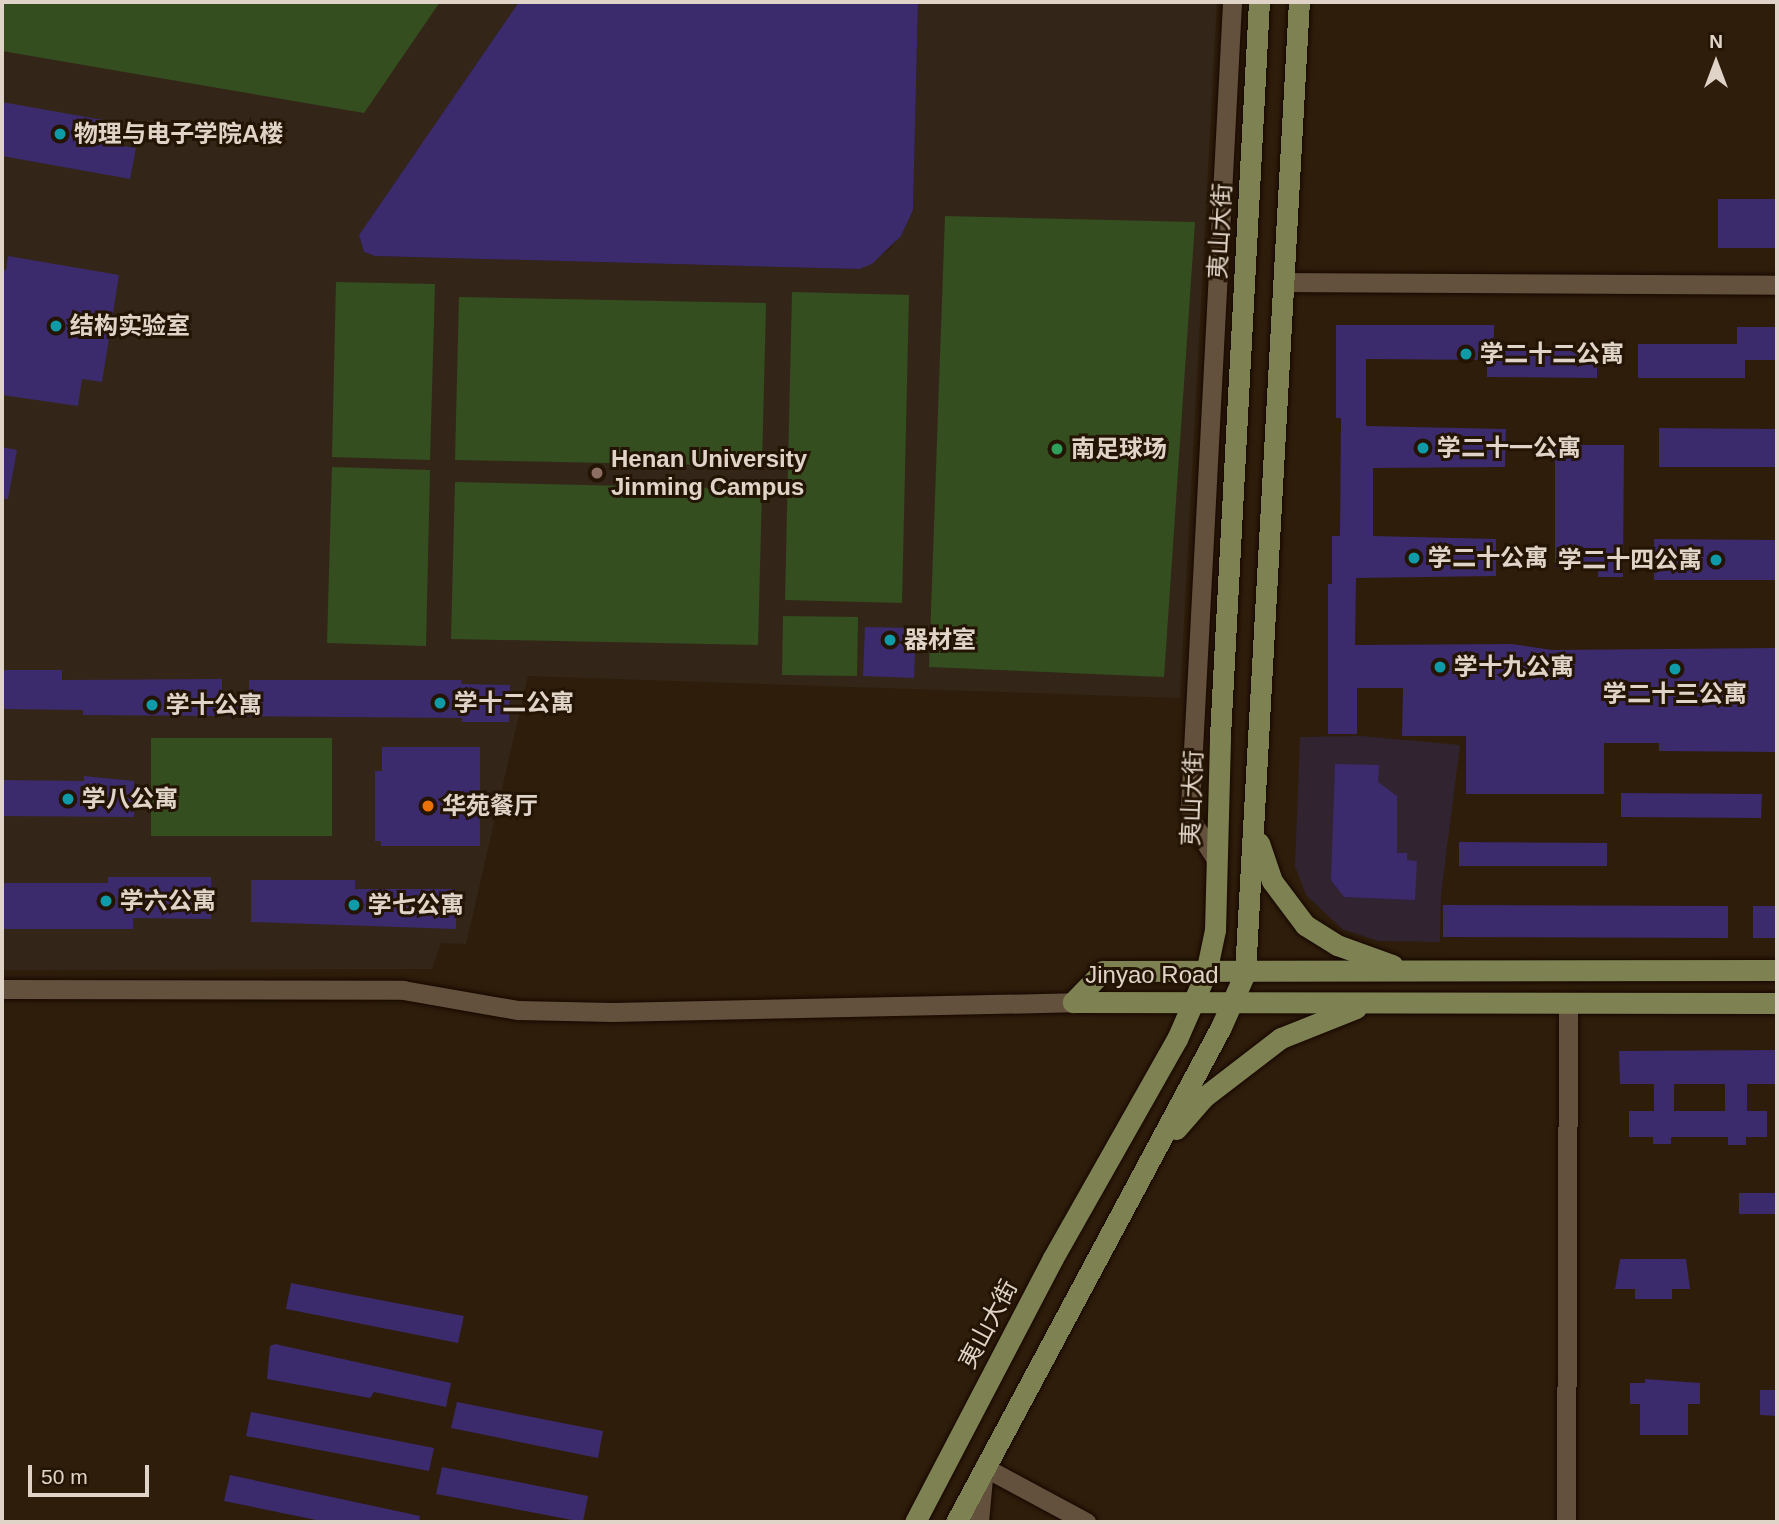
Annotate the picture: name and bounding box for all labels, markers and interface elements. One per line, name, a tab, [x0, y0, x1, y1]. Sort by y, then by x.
north arrow	[1681, 28, 1751, 98]
text: N	[1709, 31, 1723, 52]
place label: 物理与电子学院A楼	[74, 120, 283, 148]
marker: 物理与电子学院A楼	[52, 126, 68, 142]
street label: 夷山大街	[1203, 182, 1237, 280]
place label: 结构实验室	[70, 312, 190, 340]
marker: 结构实验室	[48, 318, 64, 334]
place label: 学二十二公寓	[1480, 340, 1624, 368]
marker: 学二十二公寓	[1458, 346, 1474, 362]
place label: 学二十一公寓	[1437, 434, 1581, 462]
place label: 南足球场	[1071, 435, 1167, 463]
marker: 学二十一公寓	[1415, 440, 1431, 456]
marker: 南足球场	[1049, 441, 1065, 457]
place label: Henan University Jinming Campus	[611, 445, 807, 501]
marker: Henan University Jinming Campus	[589, 465, 605, 481]
place label: 学二十公寓	[1428, 544, 1548, 572]
place label: 学二十四公寓	[1558, 546, 1702, 574]
marker: 学二十公寓	[1406, 550, 1422, 566]
marker: 学二十四公寓	[1708, 552, 1724, 568]
place label: 器材室	[904, 626, 976, 654]
marker: 器材室	[882, 632, 898, 648]
place label: 学十九公寓	[1454, 653, 1574, 681]
marker: 学十九公寓	[1432, 659, 1448, 675]
marker: 学二十三公寓	[1667, 661, 1683, 677]
place label: 学二十三公寓	[1603, 680, 1747, 708]
place label: 学十二公寓	[454, 689, 574, 717]
place label: 学十公寓	[166, 691, 262, 719]
marker: 学十二公寓	[432, 695, 448, 711]
marker: 学十公寓	[144, 697, 160, 713]
street label: 夷山大街	[1176, 750, 1208, 846]
place label: 学八公寓	[82, 785, 178, 813]
marker: 学八公寓	[60, 791, 76, 807]
place label: 华苑餐厅	[442, 792, 538, 820]
marker: 华苑餐厅	[420, 798, 436, 814]
place label: 学六公寓	[120, 887, 216, 915]
place label: 学七公寓	[368, 891, 464, 919]
marker: 学六公寓	[98, 893, 114, 909]
marker: 学七公寓	[346, 897, 362, 913]
street label: Jinyao Road	[1085, 961, 1219, 989]
street label: 夷山大街	[953, 1275, 1023, 1373]
scale bar	[32, 1450, 152, 1494]
text: 50 m	[41, 1465, 88, 1488]

